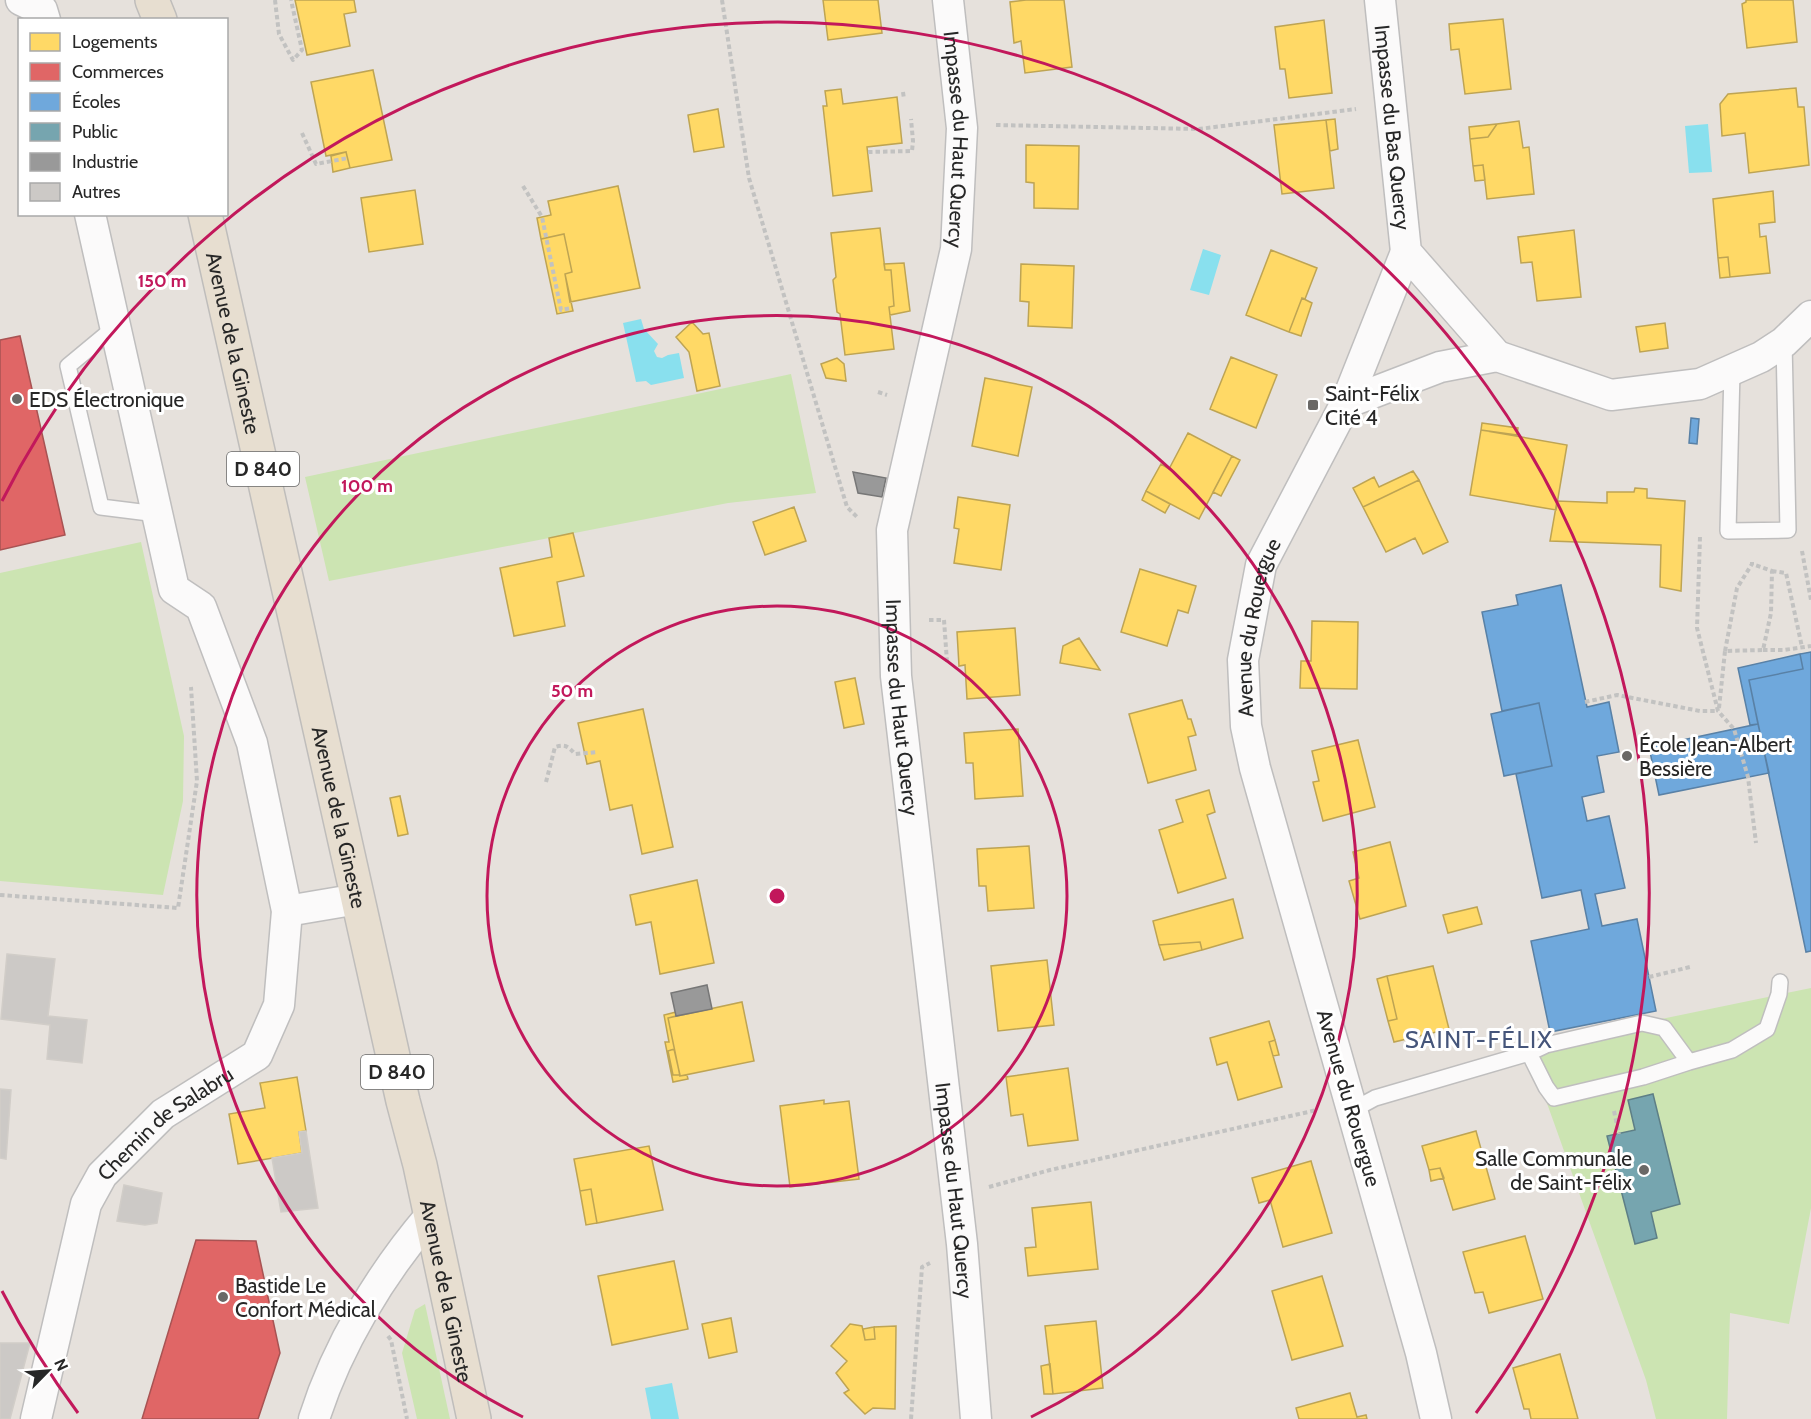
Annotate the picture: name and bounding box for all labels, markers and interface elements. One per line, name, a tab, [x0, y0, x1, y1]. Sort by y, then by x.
legend	[18, 18, 228, 216]
street label: Impasse du Bas Quercy	[1370, 23, 1416, 232]
street label: Impasse du Haut Quercy	[939, 30, 975, 249]
text: Logements	[72, 31, 157, 53]
text: Commerces	[72, 61, 164, 83]
text: Écoles	[72, 91, 120, 113]
text: Public	[72, 121, 118, 143]
text: Industrie	[72, 151, 138, 173]
text: Autres	[72, 181, 121, 203]
street label: Avenue de la Gineste	[201, 249, 266, 436]
text: 150 m	[138, 270, 186, 292]
place label: Saint-Félix Cité 4	[1325, 381, 1420, 430]
place label: EDS Électronique	[29, 387, 185, 412]
marker: EDS Électronique	[10, 392, 24, 406]
marker: Saint-Félix Cité 4	[1306, 398, 1320, 412]
road number: D 840	[227, 452, 299, 486]
text: 100 m	[341, 475, 393, 497]
street label: Avenue du Rouergue	[1230, 533, 1286, 718]
street label: Impasse du Haut Quercy	[881, 599, 925, 818]
text: 50 m	[551, 680, 593, 702]
street label: Avenue de la Gineste	[307, 724, 372, 911]
place label: École Jean-Albert Bessière	[1639, 732, 1792, 781]
marker: École Jean-Albert Bessière	[1620, 749, 1634, 763]
centre of rings	[767, 886, 787, 906]
street label: Avenue du Rouergue	[1312, 1007, 1386, 1190]
district label: SAINT-FÉLIX	[1405, 1025, 1553, 1054]
road number: D 840	[361, 1055, 433, 1089]
street label: Chemin de Salabru	[92, 1061, 237, 1185]
street label: Impasse du Haut Quercy	[931, 1081, 979, 1300]
place label: Salle Communale de Saint-Félix	[1475, 1146, 1632, 1195]
marker: Salle Communale de Saint-Félix	[1637, 1163, 1651, 1177]
street label: Avenue de la Gineste	[415, 1198, 478, 1385]
place label: Bastide Le Confort Médical	[235, 1273, 376, 1322]
marker: Bastide Le Confort Médical	[216, 1290, 230, 1304]
north arrow	[18, 1341, 78, 1401]
text: N	[50, 1356, 72, 1374]

